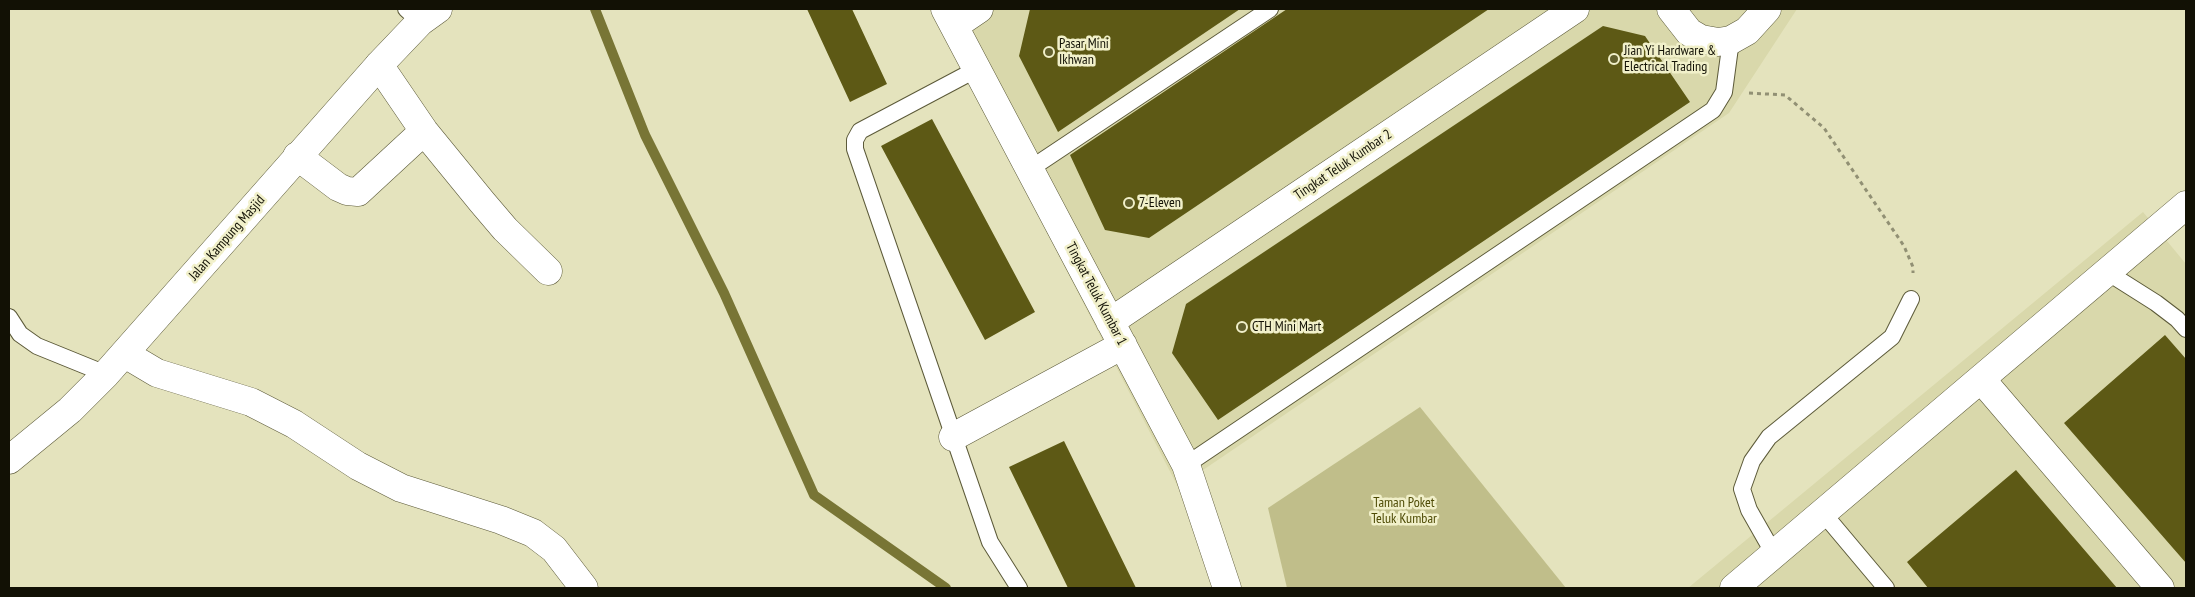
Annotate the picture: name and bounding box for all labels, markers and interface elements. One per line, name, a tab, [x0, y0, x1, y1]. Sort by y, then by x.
place label: Pasar Mini Ikhwan	[1059, 36, 1109, 68]
place label: Jian Yi Hardware & Electrical Trading	[1624, 43, 1716, 75]
marker: Pasar Mini Ikhwan	[1043, 46, 1055, 58]
marker: Jian Yi Hardware & Electrical Trading	[1608, 53, 1620, 65]
street label: Tingkat Teluk Kumbar 2	[1291, 126, 1395, 204]
street label: Jalan Kampung Masjid	[186, 192, 268, 284]
place label: 7-Eleven	[1139, 195, 1181, 211]
marker: 7-Eleven	[1123, 197, 1135, 209]
street label: Tingkat Teluk Kumbar 1	[1062, 240, 1130, 348]
place label: CTH Mini Mart	[1252, 319, 1321, 335]
marker: CTH Mini Mart	[1236, 321, 1248, 333]
park label: Taman Poket Teluk Kumbar	[1371, 495, 1437, 528]

